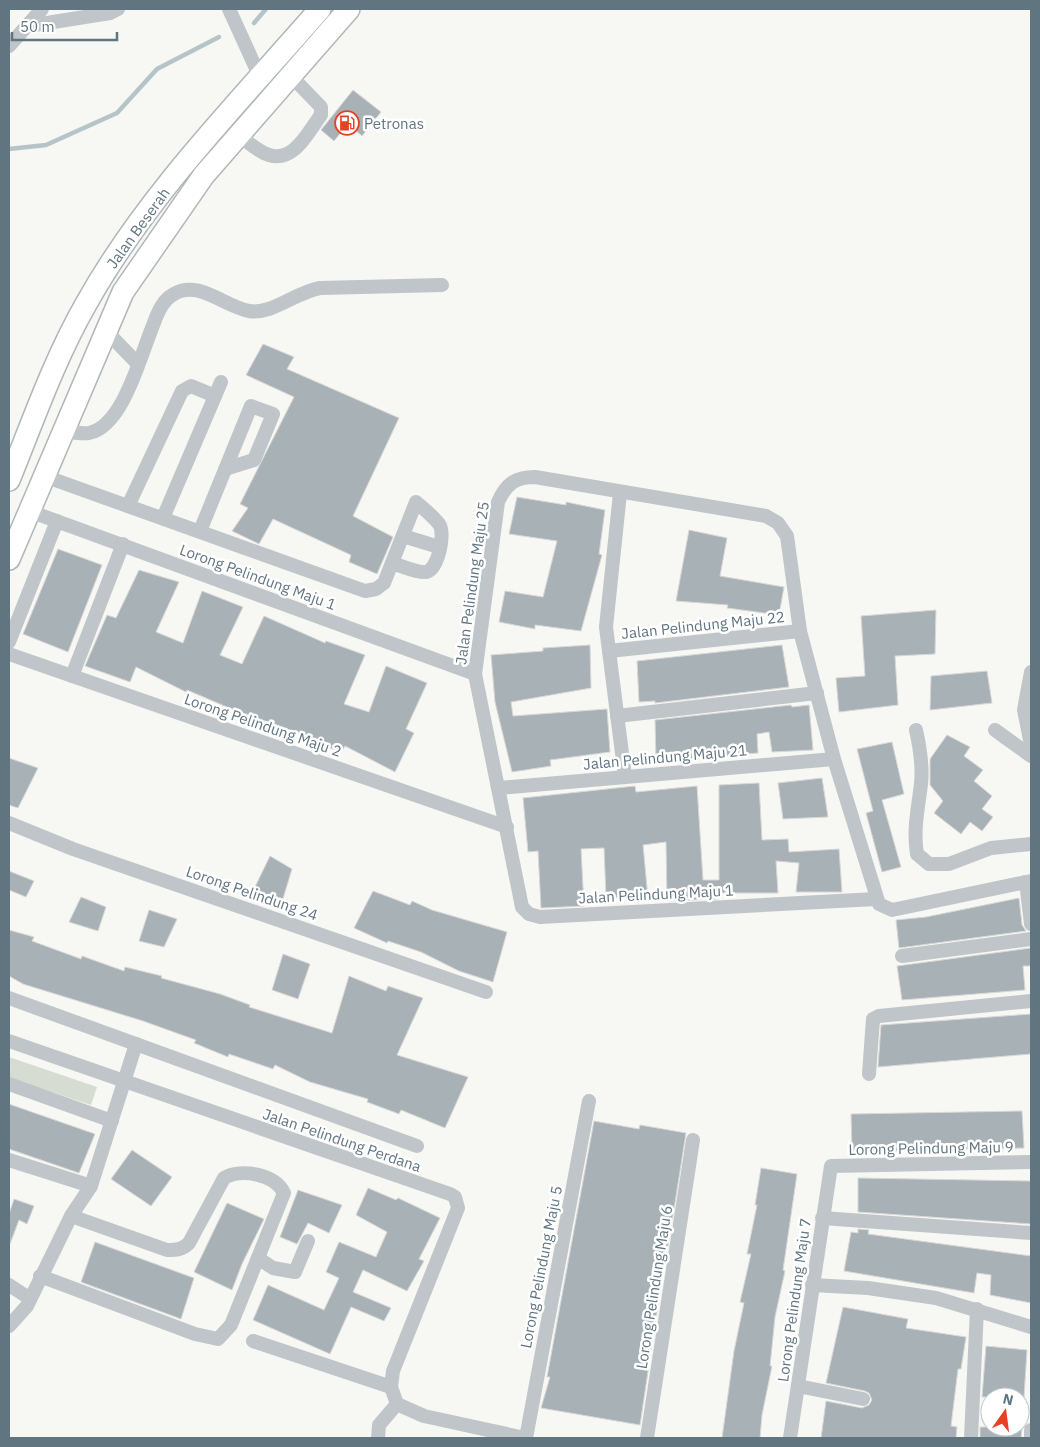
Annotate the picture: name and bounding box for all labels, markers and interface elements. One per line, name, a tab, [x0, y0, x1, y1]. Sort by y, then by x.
scale bar	[12, 10, 118, 42]
text: 50 m	[20, 17, 55, 36]
fuel station icon: Petronas	[334, 110, 360, 136]
place label: Petronas	[364, 114, 424, 133]
street label: Jalan Beserah	[102, 184, 174, 272]
street label: Jalan Pelindung Maju 25	[451, 500, 493, 666]
street label: Lorong Pelindung Maju 1	[177, 540, 339, 614]
street label: Jalan Pelindung Maju 22	[620, 607, 786, 643]
street label: Lorong Pelindung Maju 2	[182, 689, 344, 761]
street label: Jalan Pelindung Maju 21	[582, 740, 748, 774]
street label: Lorong Pelindung 24	[184, 862, 320, 924]
street label: Jalan Pelindung Maju 1	[578, 880, 734, 908]
street label: Jalan Pelindung Perdana	[260, 1104, 424, 1176]
street label: Lorong Pelindung Maju 9	[848, 1137, 1014, 1159]
street label: Lorong Pelindung Maju 5	[516, 1184, 566, 1350]
street label: Lorong Pelindung Maju 6	[632, 1204, 676, 1370]
street label: Lorong Pelindung Maju 7	[773, 1217, 815, 1383]
north arrow	[980, 1387, 1030, 1437]
text: N	[1001, 1389, 1015, 1409]

